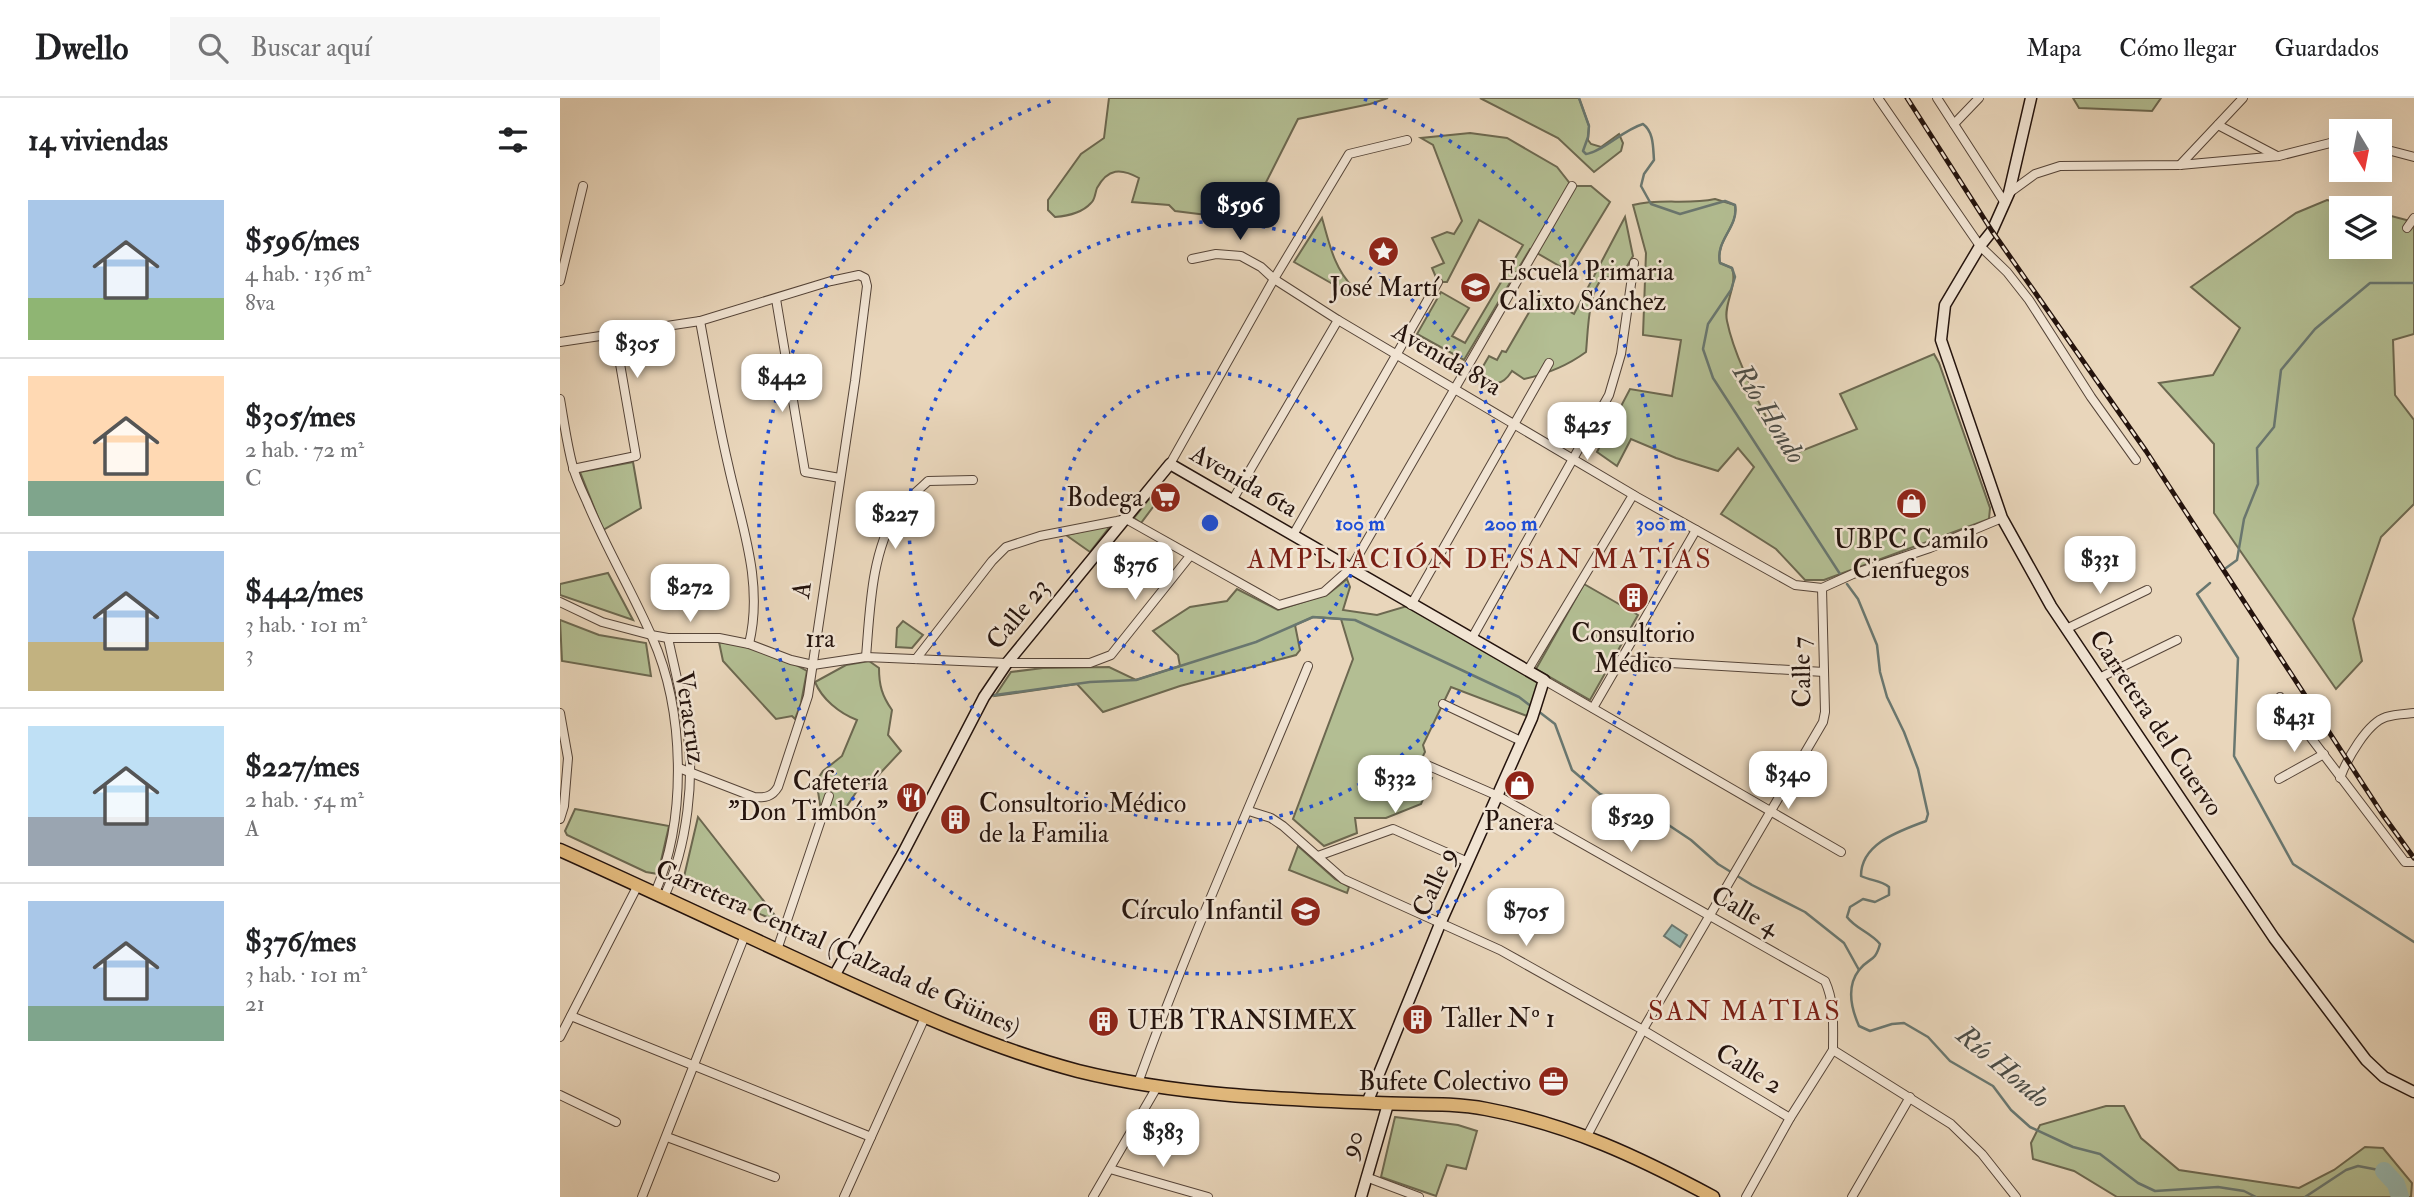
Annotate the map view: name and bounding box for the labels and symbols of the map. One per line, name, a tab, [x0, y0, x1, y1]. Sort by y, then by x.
north arrow	[2329, 119, 2392, 182]
pin: $596	[1199, 183, 1281, 242]
place icon: José Martí	[1367, 235, 1401, 269]
place label: Escuela Primaria Calixto Sánchez	[1499, 256, 1674, 318]
school or university icon: Escuela Primaria Calixto Sánchez	[1459, 270, 1493, 304]
place label: José Martí	[1329, 272, 1440, 304]
street label: Avenida 8va	[1386, 314, 1508, 403]
pin: $305	[596, 320, 678, 380]
pin: $442	[741, 354, 823, 414]
water label: Río Hondo	[1724, 357, 1813, 471]
pin: $425	[1546, 402, 1628, 462]
street label: Avenida 6ta	[1184, 437, 1304, 525]
supermarket icon: Bodega	[1149, 481, 1183, 515]
place label: Bodega	[1066, 482, 1143, 514]
shop icon: UBPC Camilo Cienfuegos	[1894, 487, 1928, 521]
pin: $227	[854, 491, 936, 551]
text: 100 m	[1335, 510, 1386, 537]
text: 200 m	[1485, 510, 1538, 537]
text: 300 m	[1636, 510, 1687, 537]
centre of rings	[1198, 511, 1222, 535]
place label: UBPC Camilo Cienfuegos	[1834, 524, 1988, 586]
pin: $331	[2059, 536, 2141, 596]
pin: $376	[1094, 542, 1176, 602]
district label: AMPLIACIÓN DE SAN MATÍAS	[1246, 542, 1713, 577]
pin: $272	[649, 564, 731, 624]
street label: Calle 23	[980, 572, 1056, 656]
street label: A	[785, 579, 819, 601]
building icon: Consultorio Médico	[1616, 581, 1650, 615]
place label: Consultorio Médico	[1571, 618, 1695, 680]
street label: 1ra	[805, 623, 835, 655]
street label: Carretera del Cuervo	[2082, 624, 2230, 822]
street label: Calle 7	[1785, 636, 1819, 708]
street label: Veracruz	[668, 669, 712, 767]
pin: $431	[2253, 694, 2335, 754]
pin: $340	[1747, 752, 1829, 811]
pin: $332	[1354, 756, 1436, 815]
place label: Cafetería "Don Timbón"	[728, 766, 888, 828]
shop icon: Panera	[1502, 769, 1536, 803]
restaurant icon: Cafetería "Don Timbón"	[894, 780, 928, 814]
place label: Consultorio Médico de la Familia	[979, 788, 1186, 850]
pin: $529	[1590, 794, 1672, 854]
building icon: Consultorio Médico de la Familia	[939, 802, 973, 836]
place label: Panera	[1484, 806, 1554, 838]
street label: Calle 9	[1406, 842, 1464, 922]
street label: Carretera Central (Calzada de Güines)	[650, 853, 1026, 1043]
street label: Calle 4	[1705, 879, 1786, 944]
pin: $705	[1485, 888, 1567, 948]
school or university icon: Círculo Infantil	[1289, 894, 1323, 928]
place label: Círculo Infantil	[1121, 895, 1283, 927]
district label: SAN MATIAS	[1648, 994, 1842, 1029]
building icon: Taller Nº 1	[1401, 1002, 1435, 1036]
place label: Taller Nº 1	[1441, 1003, 1555, 1035]
building icon: UEB TRANSIMEX	[1087, 1004, 1121, 1038]
place label: UEB TRANSIMEX	[1127, 1005, 1357, 1037]
water label: Río Hondo	[1948, 1017, 2057, 1116]
street label: Calle 2	[1710, 1037, 1788, 1101]
office icon: Bufete Colectivo	[1537, 1065, 1571, 1099]
place label: Bufete Colectivo	[1358, 1066, 1531, 1098]
pin: $383	[1122, 1110, 1204, 1169]
street label: 90	[1332, 1127, 1371, 1163]

